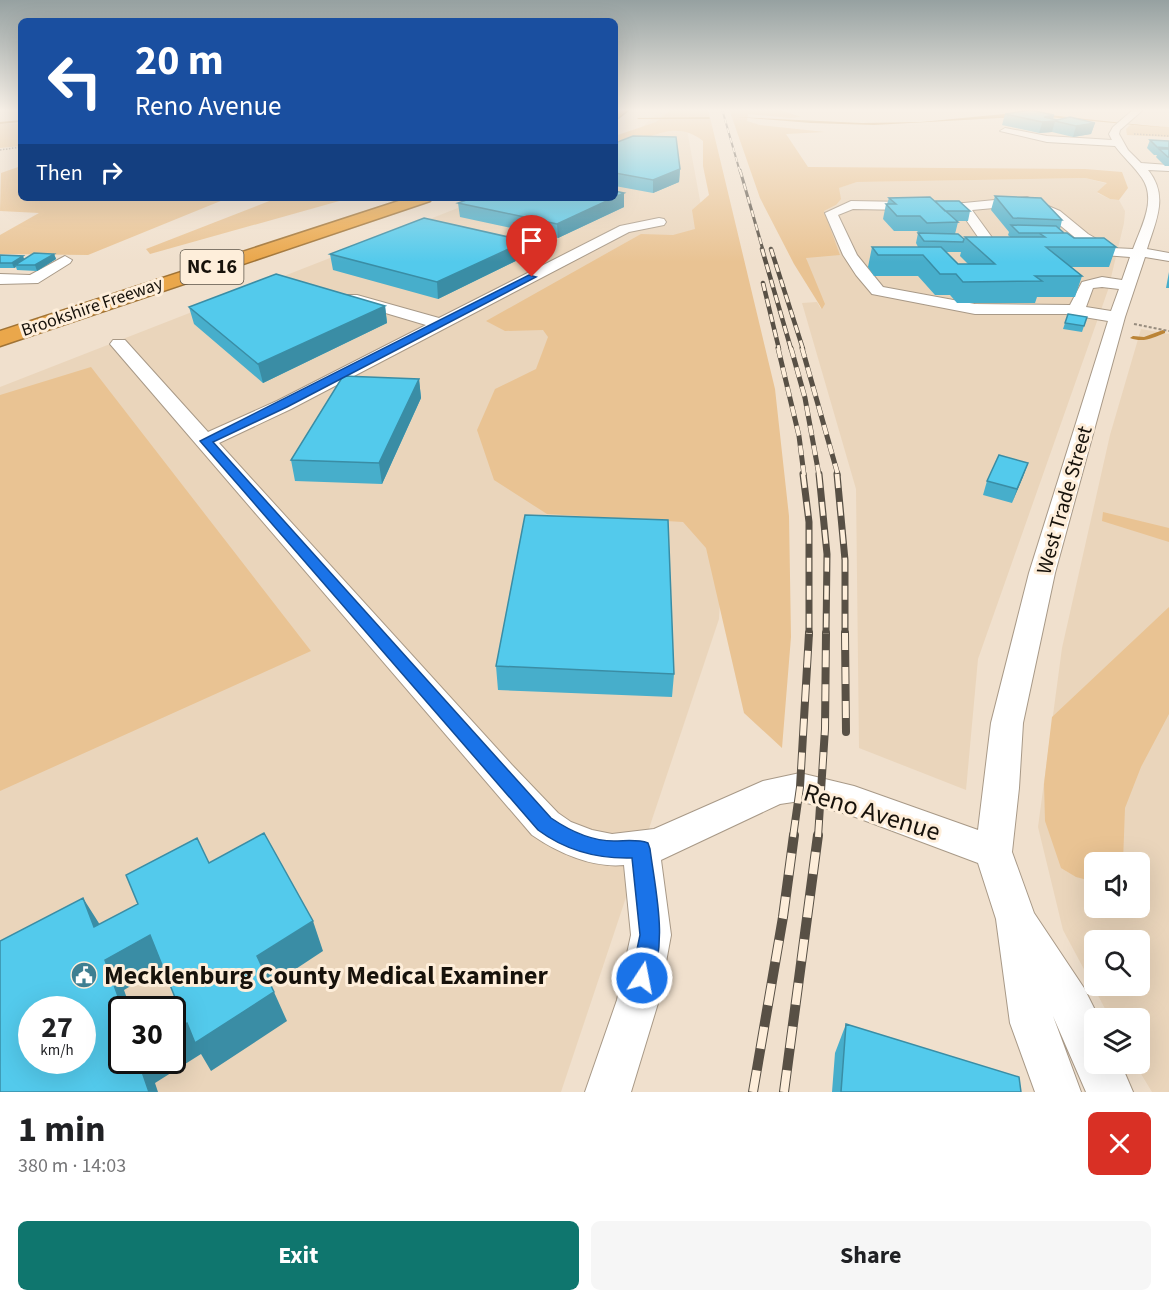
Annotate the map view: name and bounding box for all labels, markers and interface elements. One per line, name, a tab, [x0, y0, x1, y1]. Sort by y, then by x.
text: 20 m	[135, 31, 224, 91]
icon: left	[36, 42, 114, 120]
text: Reno Avenue	[135, 87, 282, 126]
icon: right	[95, 156, 128, 189]
text: Then	[36, 157, 83, 189]
pin	[506, 215, 557, 277]
icon: arrive	[515, 224, 548, 257]
road number: NC 16	[180, 250, 244, 284]
street label: Brookshire Freeway	[18, 271, 167, 343]
street label: West Trade Street	[1028, 422, 1100, 578]
street label: Reno Avenue	[799, 774, 945, 850]
map controls	[1084, 852, 1150, 1074]
button: sound	[1084, 852, 1150, 918]
button: search	[1084, 930, 1150, 996]
position arrow	[610, 946, 674, 1010]
place label: Mecklenburg County Medical Examiner	[104, 957, 549, 994]
public building icon: Mecklenburg County Medical Examiner	[69, 960, 99, 990]
speed limit sign: 30	[108, 996, 186, 1074]
text: 27	[41, 1006, 73, 1049]
button: layers	[1084, 1008, 1150, 1074]
text: km/h	[40, 1040, 74, 1061]
text: 1 min	[18, 1104, 106, 1155]
button: close	[1088, 1112, 1151, 1175]
text: 380 m · 14:03	[18, 1152, 126, 1180]
button: Exit	[18, 1221, 579, 1290]
button: Share	[591, 1221, 1151, 1290]

